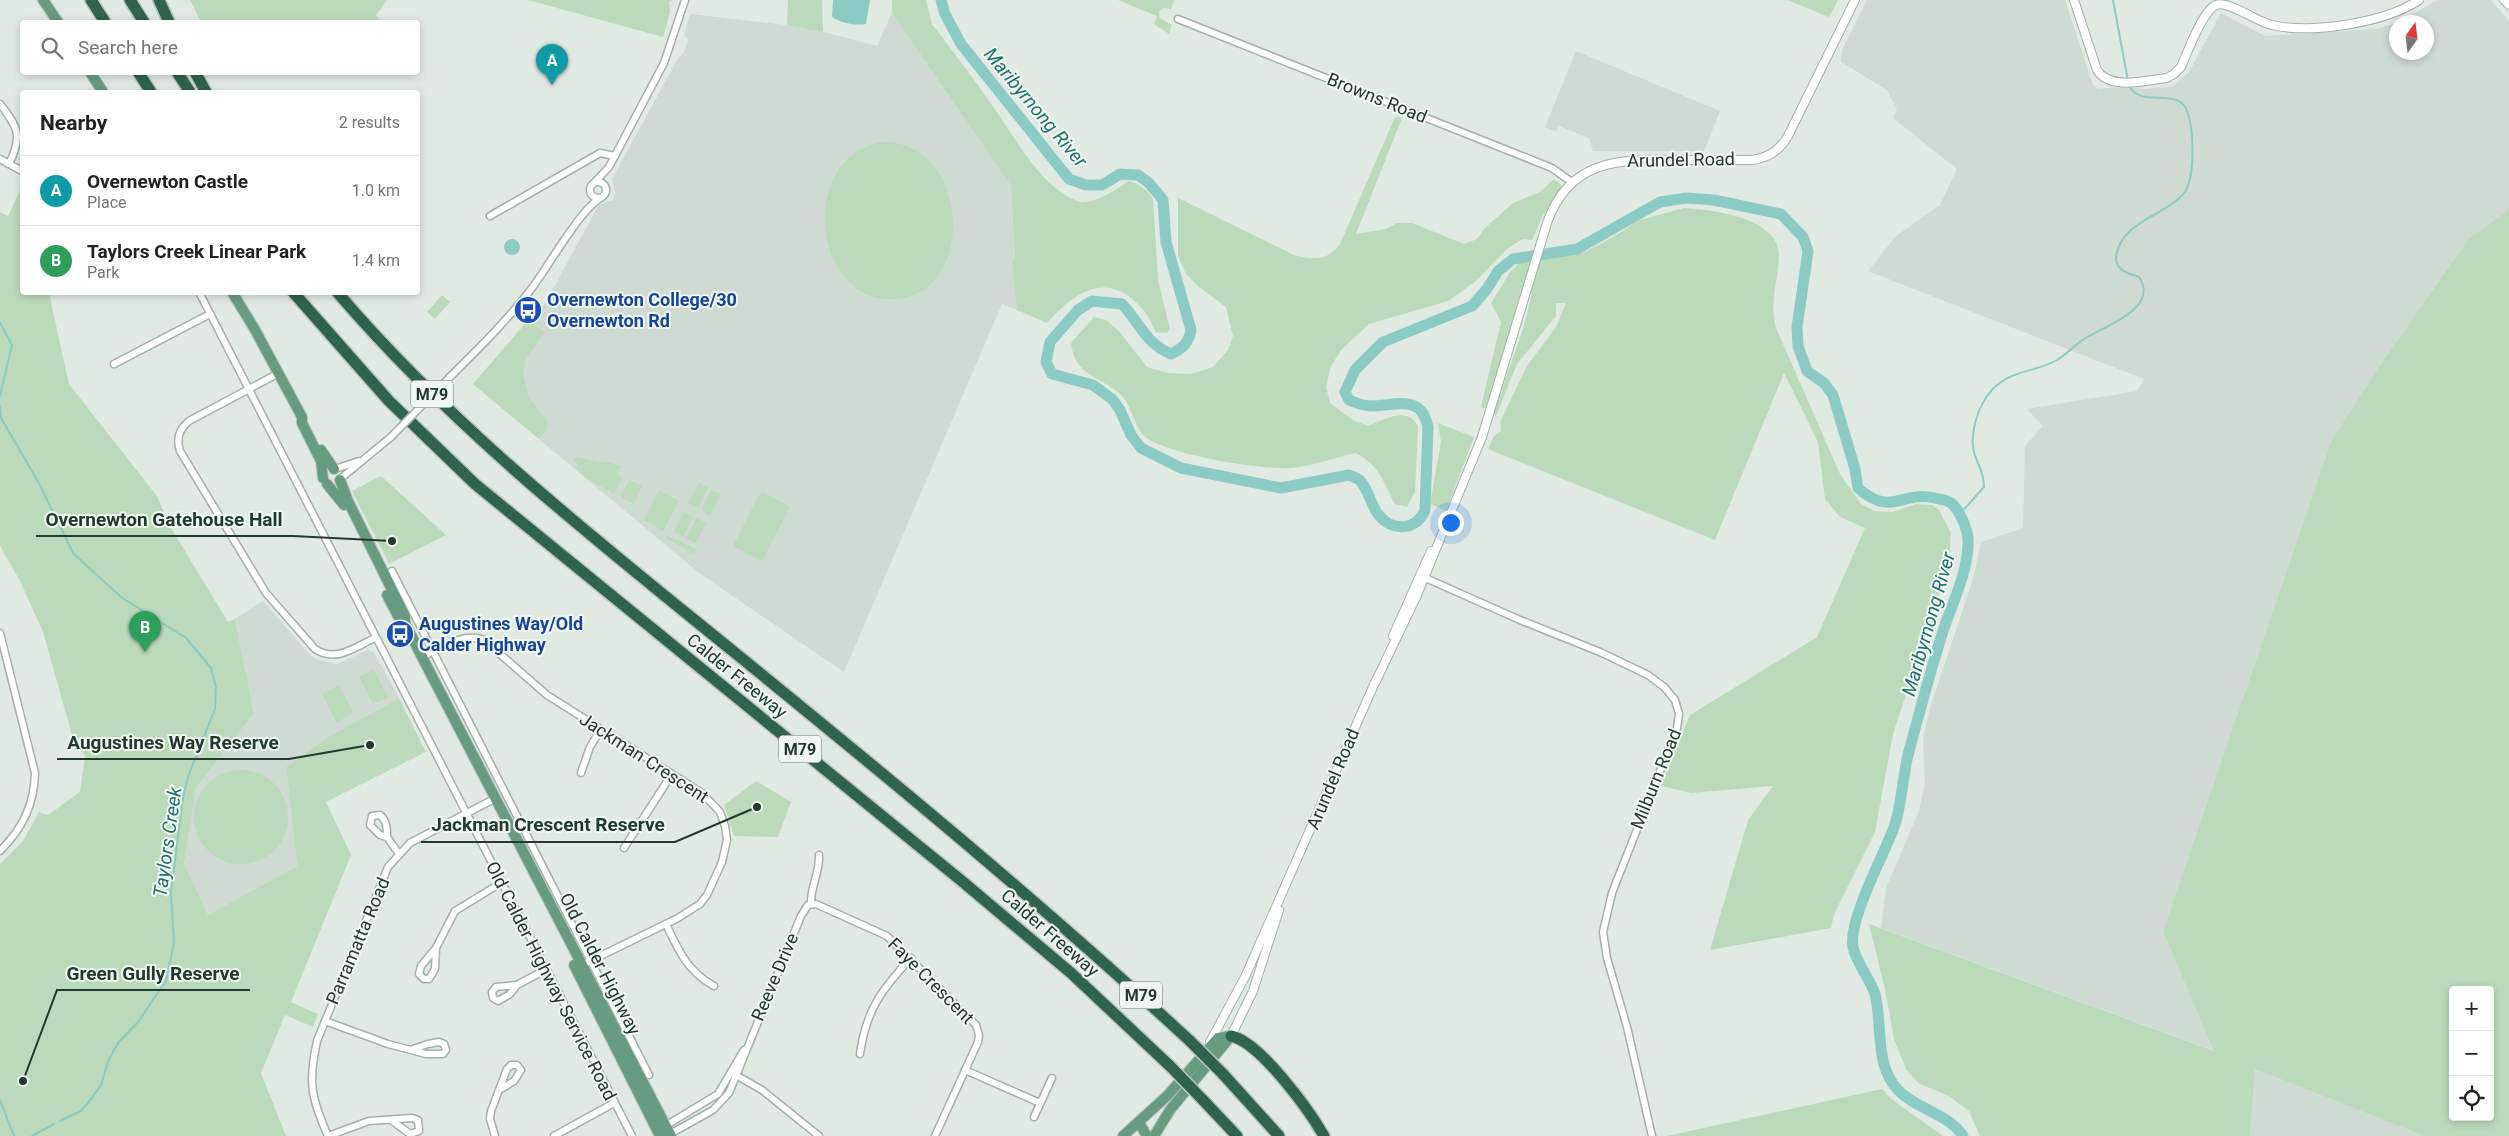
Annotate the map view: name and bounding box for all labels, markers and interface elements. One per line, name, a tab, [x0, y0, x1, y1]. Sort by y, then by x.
north arrow	[2389, 15, 2434, 60]
search box	[20, 20, 420, 75]
icon: search	[38, 34, 66, 62]
text: Search here	[78, 36, 178, 59]
water label: Maribyrnong River	[979, 43, 1093, 172]
pin: A	[536, 44, 568, 85]
street label: Browns Road	[1324, 68, 1430, 127]
text: Nearby	[40, 111, 107, 135]
text: 2 results	[339, 113, 400, 132]
street label: Arundel Road	[1627, 148, 1735, 171]
text: Overnewton Castle	[87, 170, 248, 193]
text: A	[51, 181, 61, 200]
text: 1.0 km	[352, 181, 400, 200]
text: Place	[87, 193, 127, 212]
text: Taylors Creek Linear Park	[87, 240, 306, 263]
text: B	[51, 251, 61, 270]
text: 1.4 km	[352, 251, 400, 270]
text: Park	[87, 263, 119, 282]
place label: Overnewton College/30 Overnewton Rd	[547, 289, 737, 331]
bus stop icon: Overnewton College/30 Overnewton Rd	[513, 295, 543, 325]
road number: M79	[411, 380, 453, 408]
callout: Overnewton Gatehouse Hall	[36, 502, 293, 536]
text: Overnewton Gatehouse Hall	[45, 508, 283, 531]
your location	[1438, 510, 1464, 536]
water label: Maribyrnong River	[1897, 549, 1960, 699]
pin: B	[129, 611, 161, 652]
place label: Augustines Way/Old Calder Highway	[419, 613, 583, 655]
bus stop icon: Augustines Way/Old Calder Highway	[385, 619, 415, 649]
street label: Calder Freeway	[683, 629, 792, 723]
street label: Jackman Crescent	[576, 708, 713, 807]
callout: Augustines Way Reserve	[57, 725, 289, 759]
street label: Arundel Road	[1302, 725, 1363, 832]
street label: Milburn Road	[1626, 726, 1685, 832]
text: Augustines Way Reserve	[67, 731, 279, 754]
road number: M79	[779, 736, 821, 762]
water label: Taylors Creek	[148, 785, 187, 899]
callout: Jackman Crescent Reserve	[421, 808, 675, 842]
text: Jackman Crescent Reserve	[431, 813, 665, 836]
street label: Old Calder Highway Service Road	[482, 858, 621, 1104]
street label: Parramatta Road	[321, 874, 394, 1007]
street label: Calder Freeway	[997, 884, 1104, 981]
street label: Old Calder Highway	[556, 889, 646, 1039]
street label: Reeve Drive	[747, 930, 802, 1024]
street label: Faye Crescent	[884, 933, 979, 1028]
callout: Green Gully Reserve	[57, 956, 250, 990]
text: Green Gully Reserve	[67, 962, 239, 985]
road number: M79	[1120, 982, 1162, 1008]
map controls	[2449, 986, 2494, 1121]
button: +	[2449, 986, 2494, 1031]
button: −	[2449, 1031, 2494, 1076]
button: locate	[2449, 1076, 2494, 1121]

